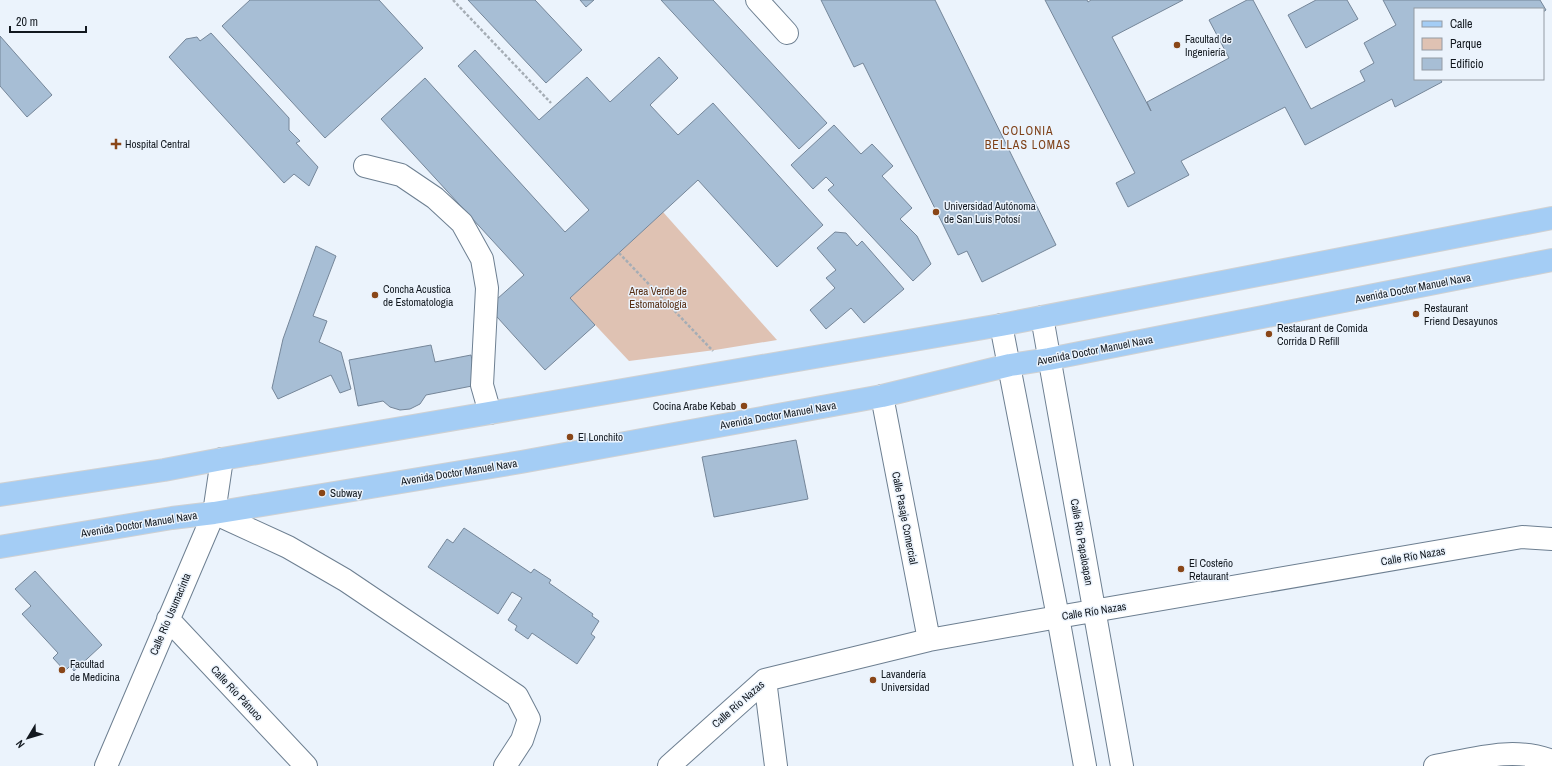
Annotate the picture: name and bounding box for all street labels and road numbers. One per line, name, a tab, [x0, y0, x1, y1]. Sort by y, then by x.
street label: Avenida Doctor Manuel Nava	[1353, 270, 1472, 306]
street label: Avenida Doctor Manuel Nava	[1035, 332, 1154, 368]
street label: Avenida Doctor Manuel Nava	[718, 398, 837, 432]
street label: Avenida Doctor Manuel Nava	[399, 456, 518, 488]
street label: Calle Pasaje Comercial	[889, 470, 921, 566]
street label: Calle Río Papaloapan	[1067, 498, 1097, 586]
street label: Avenida Doctor Manuel Nava	[79, 508, 198, 540]
street label: Calle Río Nazas	[1380, 543, 1447, 569]
street label: Calle Río Usumacinta	[146, 571, 194, 657]
street label: Calle Río Nazas	[1061, 599, 1128, 623]
street label: Calle Río Pánuco	[208, 663, 266, 723]
street label: Calle Río Nazas	[709, 677, 768, 731]

